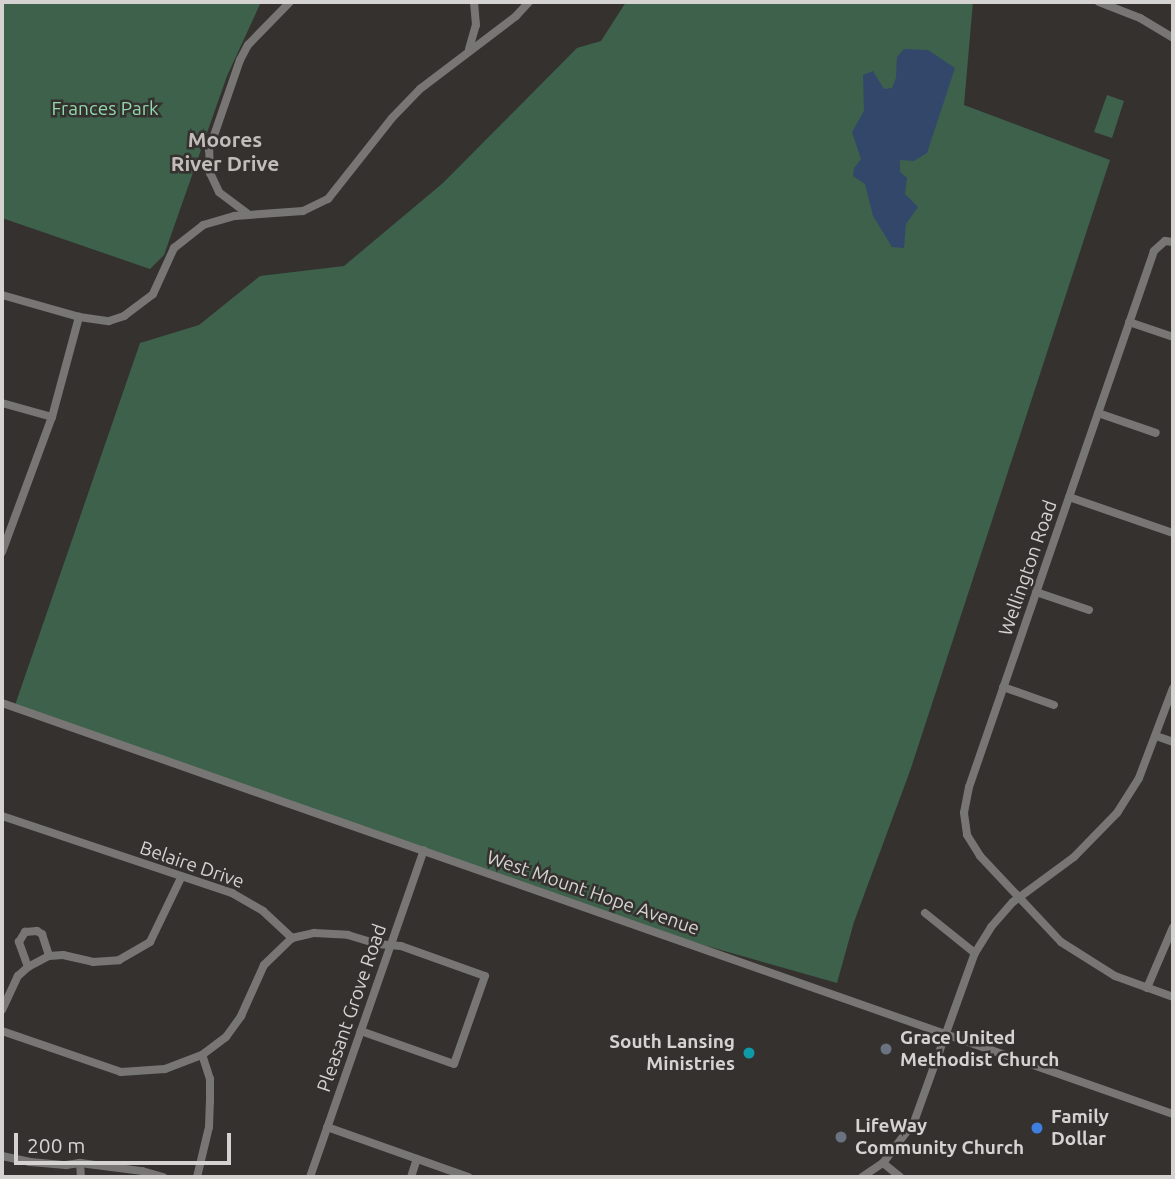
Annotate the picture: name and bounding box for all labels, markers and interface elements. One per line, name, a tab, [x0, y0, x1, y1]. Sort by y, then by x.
park label: Frances Park	[51, 98, 159, 120]
district label: Moores River Drive	[171, 126, 279, 176]
street label: Wellington Road	[994, 497, 1062, 639]
street label: Belaire Drive	[137, 836, 247, 894]
street label: West Mount Hope Avenue	[484, 846, 702, 940]
street label: Pleasant Grove Road	[313, 921, 391, 1095]
place label: Grace United Methodist Church	[900, 1027, 1059, 1071]
place label: South Lansing Ministries	[609, 1031, 735, 1075]
marker: Grace United Methodist Church	[878, 1041, 894, 1057]
marker: South Lansing Ministries	[741, 1045, 757, 1061]
place label: Family Dollar	[1051, 1106, 1109, 1150]
place label: LifeWay Community Church	[855, 1115, 1024, 1159]
scale bar	[18, 1120, 234, 1164]
marker: Family Dollar	[1029, 1120, 1045, 1136]
marker: LifeWay Community Church	[833, 1129, 849, 1145]
text: 200 m	[27, 1133, 85, 1157]

